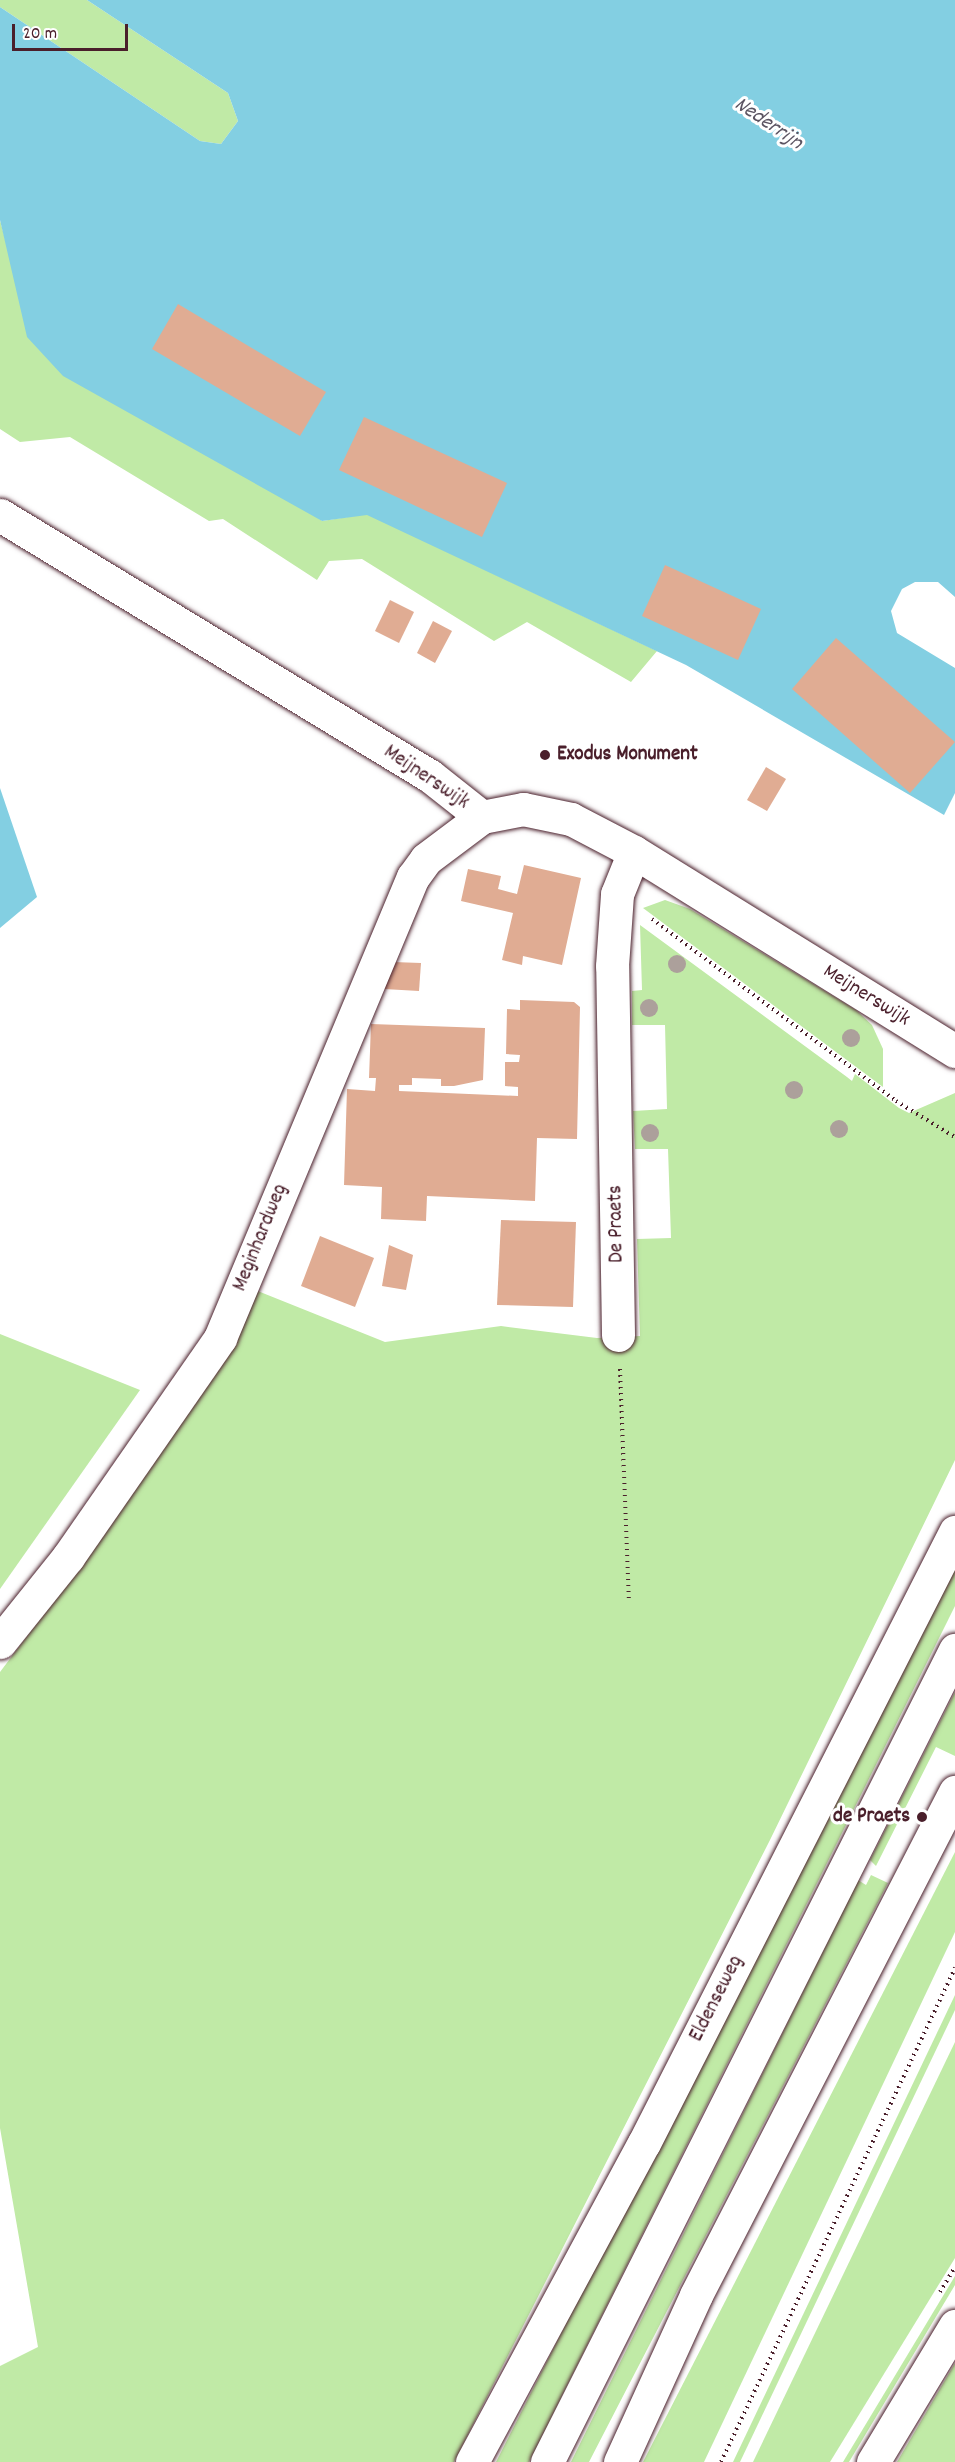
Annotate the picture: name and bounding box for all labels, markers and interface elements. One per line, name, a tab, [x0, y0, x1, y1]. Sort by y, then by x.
scale bar	[15, 12, 130, 50]
text: 20 m	[23, 22, 57, 47]
water label: Nederrijn	[729, 92, 807, 156]
street label: Meijnerswijk	[378, 740, 474, 816]
place label: Exodus Monument	[557, 742, 698, 768]
marker: Exodus Monument	[538, 748, 552, 762]
street label: Meijnerswijk	[818, 959, 914, 1033]
street label: Meginhardweg	[228, 1181, 294, 1295]
street label: De Praets	[604, 1185, 630, 1263]
place label: de Praets	[833, 1804, 910, 1830]
marker: de Praets	[915, 1810, 929, 1824]
street label: Eldenseweg	[685, 1952, 749, 2046]

